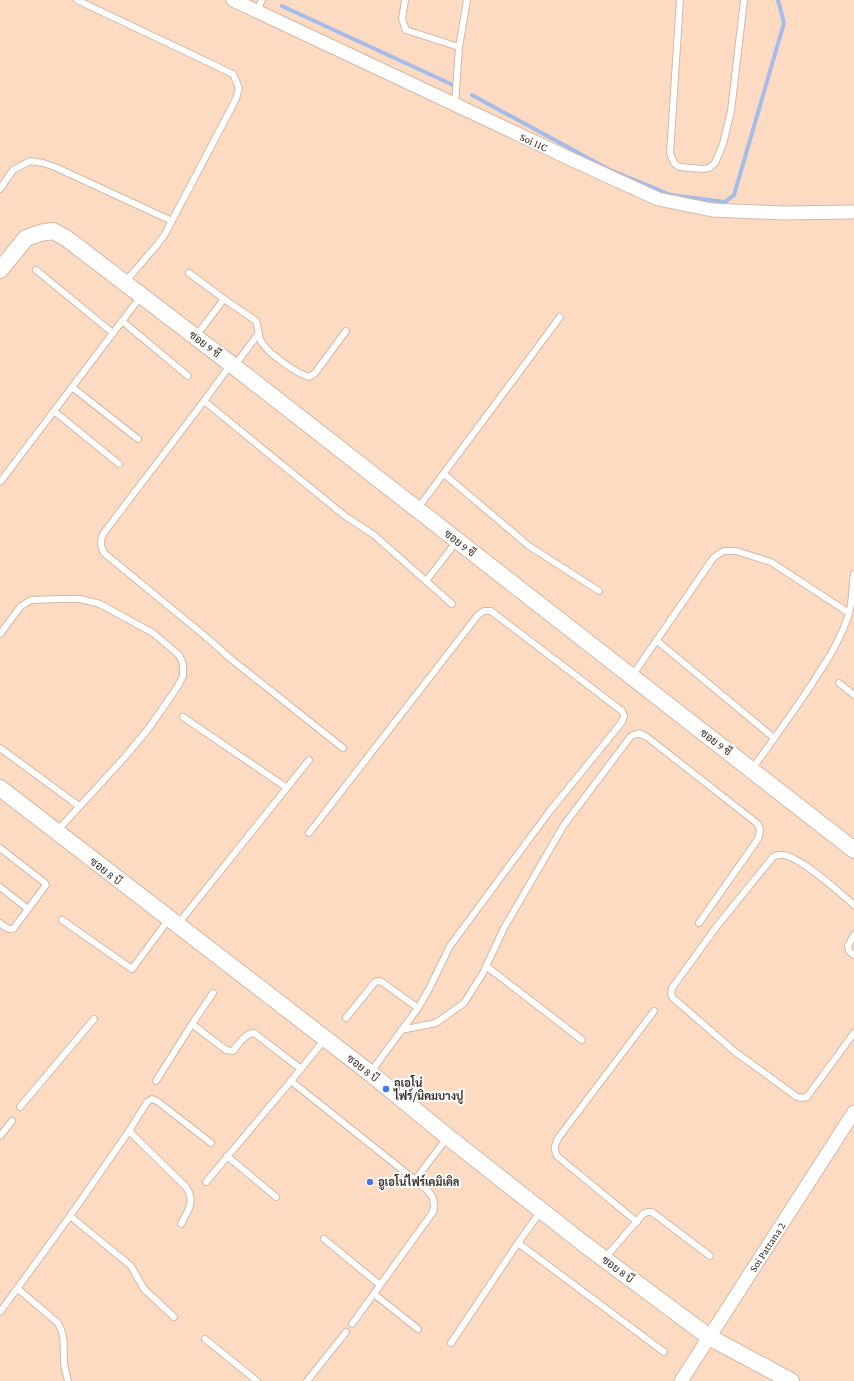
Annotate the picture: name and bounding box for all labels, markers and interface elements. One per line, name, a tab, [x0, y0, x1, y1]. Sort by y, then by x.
street label: Soi 11C	[518, 130, 550, 154]
street label: ซอย 9 ซี	[187, 327, 224, 360]
street label: ซอย 9 ซี	[442, 526, 479, 559]
street label: ซอย 9 ซี	[698, 725, 735, 758]
street label: ซอย 8 บี	[88, 853, 125, 887]
street label: ซอย 8 บี	[345, 1050, 382, 1084]
place label: อูเอโน่ ไฟร์/นิคมบางปู	[393, 1075, 463, 1104]
marker: อูเอโน่ ไฟร์/นิคมบางปู	[381, 1084, 391, 1094]
place label: อูเอโน่ไฟร์เคมิเคิล	[378, 1174, 459, 1190]
marker: อูเอโน่ไฟร์เคมิเคิล	[365, 1177, 375, 1187]
street label: Soi Pattana 2	[747, 1220, 787, 1274]
street label: ซอย 8 บี	[600, 1252, 637, 1285]

